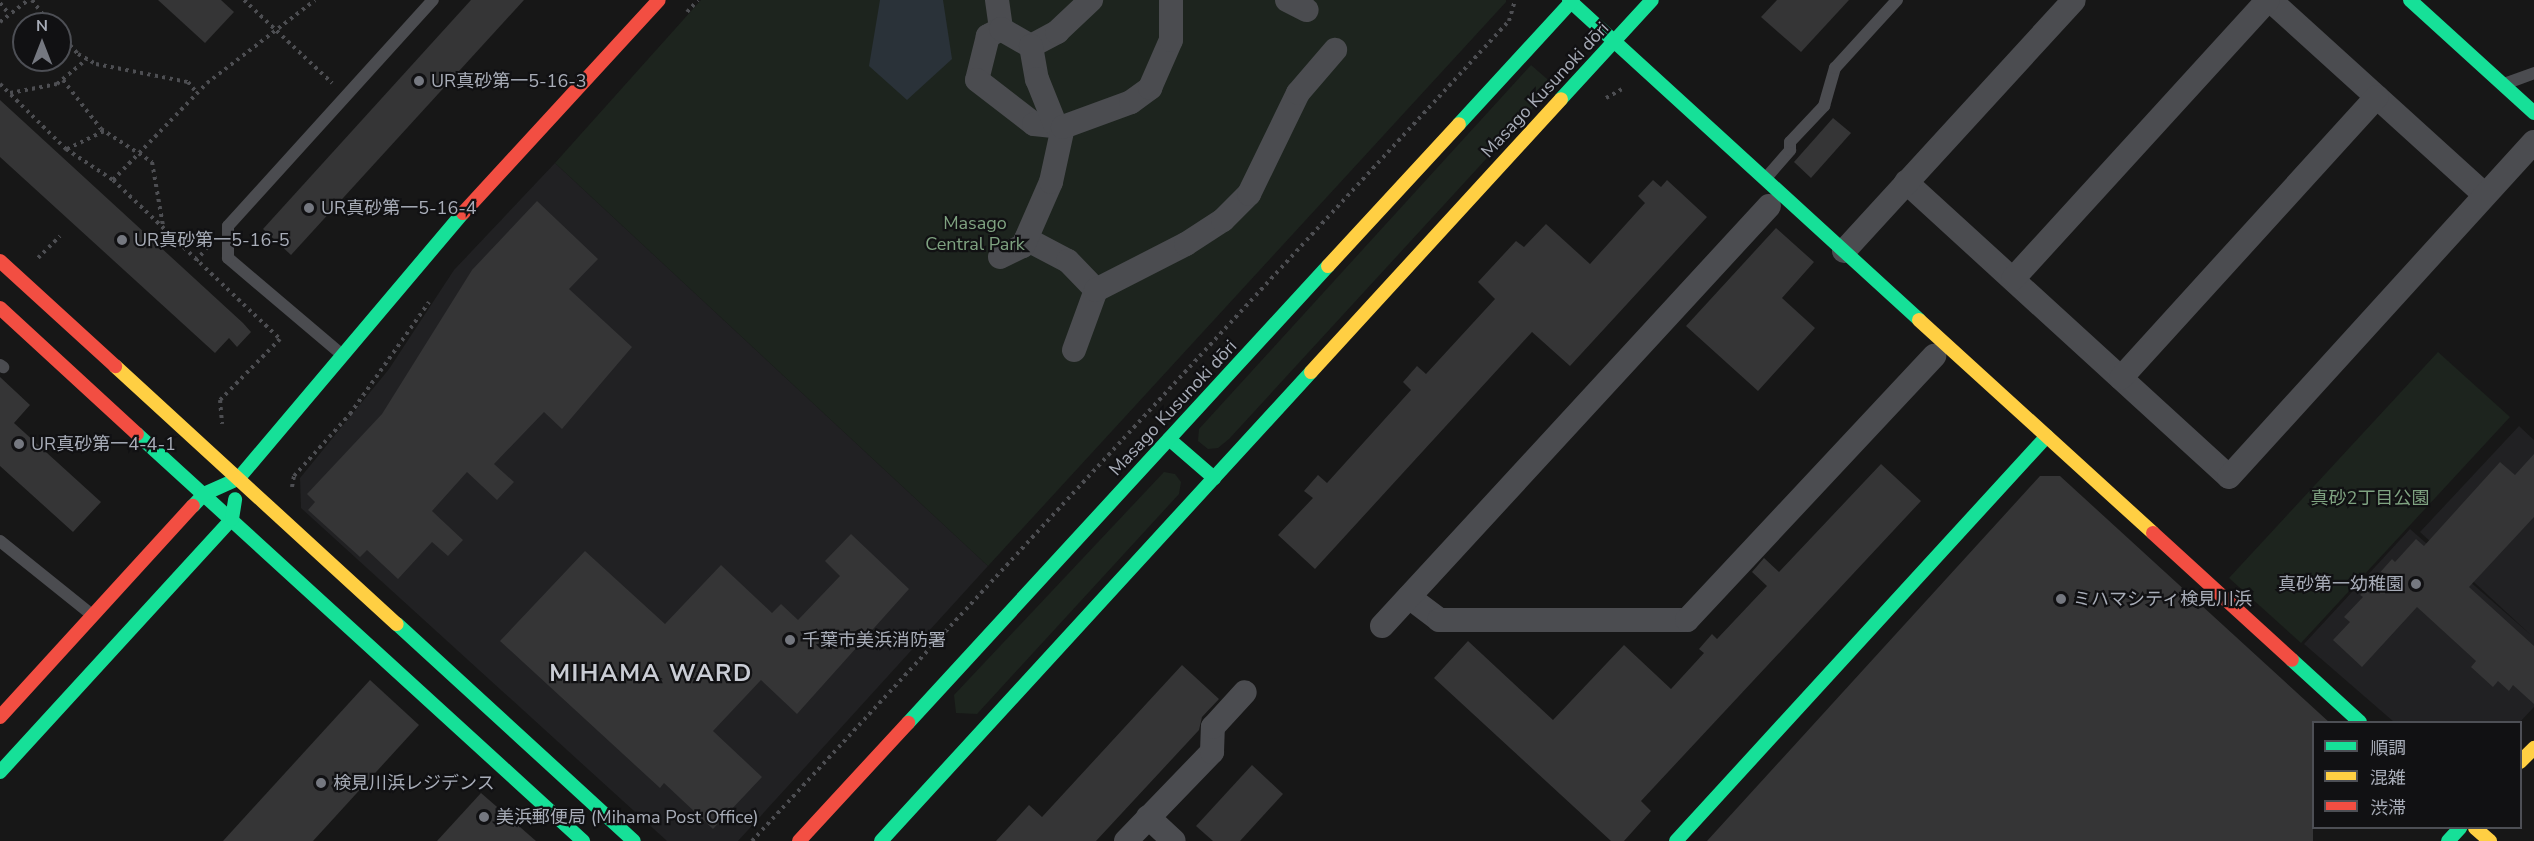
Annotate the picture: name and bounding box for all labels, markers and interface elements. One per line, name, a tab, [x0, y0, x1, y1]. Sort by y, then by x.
north arrow	[12, 12, 72, 72]
text: N	[36, 15, 48, 37]
street label: Masago Kusunoki dōri	[1477, 18, 1613, 162]
place label: UR真砂第一5-16-3	[431, 70, 587, 92]
marker: UR真砂第一5-16-3	[412, 74, 426, 88]
place label: UR真砂第一5-16-4	[321, 197, 477, 219]
marker: UR真砂第一5-16-4	[302, 201, 316, 215]
park label: Masago Central Park	[925, 213, 1025, 256]
place label: UR真砂第一5-16-5	[134, 229, 290, 251]
marker: UR真砂第一5-16-5	[115, 233, 129, 247]
street label: Masago Kusunoki dōri	[1105, 336, 1241, 480]
place label: UR真砂第一4-4-1	[31, 433, 176, 455]
marker: UR真砂第一4-4-1	[12, 437, 26, 451]
park label: 真砂2丁目公園	[2311, 487, 2429, 509]
place label: 真砂第一幼稚園	[2278, 573, 2404, 595]
marker: 真砂第一幼稚園	[2409, 577, 2423, 591]
place label: ミハマシティ検見川浜	[2073, 588, 2253, 610]
marker: ミハマシティ検見川浜	[2054, 592, 2068, 606]
place label: 千葉市美浜消防署	[802, 629, 946, 651]
marker: 千葉市美浜消防署	[783, 633, 797, 647]
district label: MIHAMA WARD	[549, 660, 753, 688]
legend	[2312, 721, 2522, 829]
text: 順調	[2370, 736, 2406, 760]
text: 混雑	[2370, 766, 2406, 790]
place label: 検見川浜レジデンス	[333, 772, 495, 794]
marker: 検見川浜レジデンス	[314, 776, 328, 790]
text: 渋滞	[2370, 796, 2406, 820]
place label: 美浜郵便局 (Mihama Post Office)	[496, 806, 759, 828]
marker: 美浜郵便局 (Mihama Post Office)	[477, 810, 491, 824]

